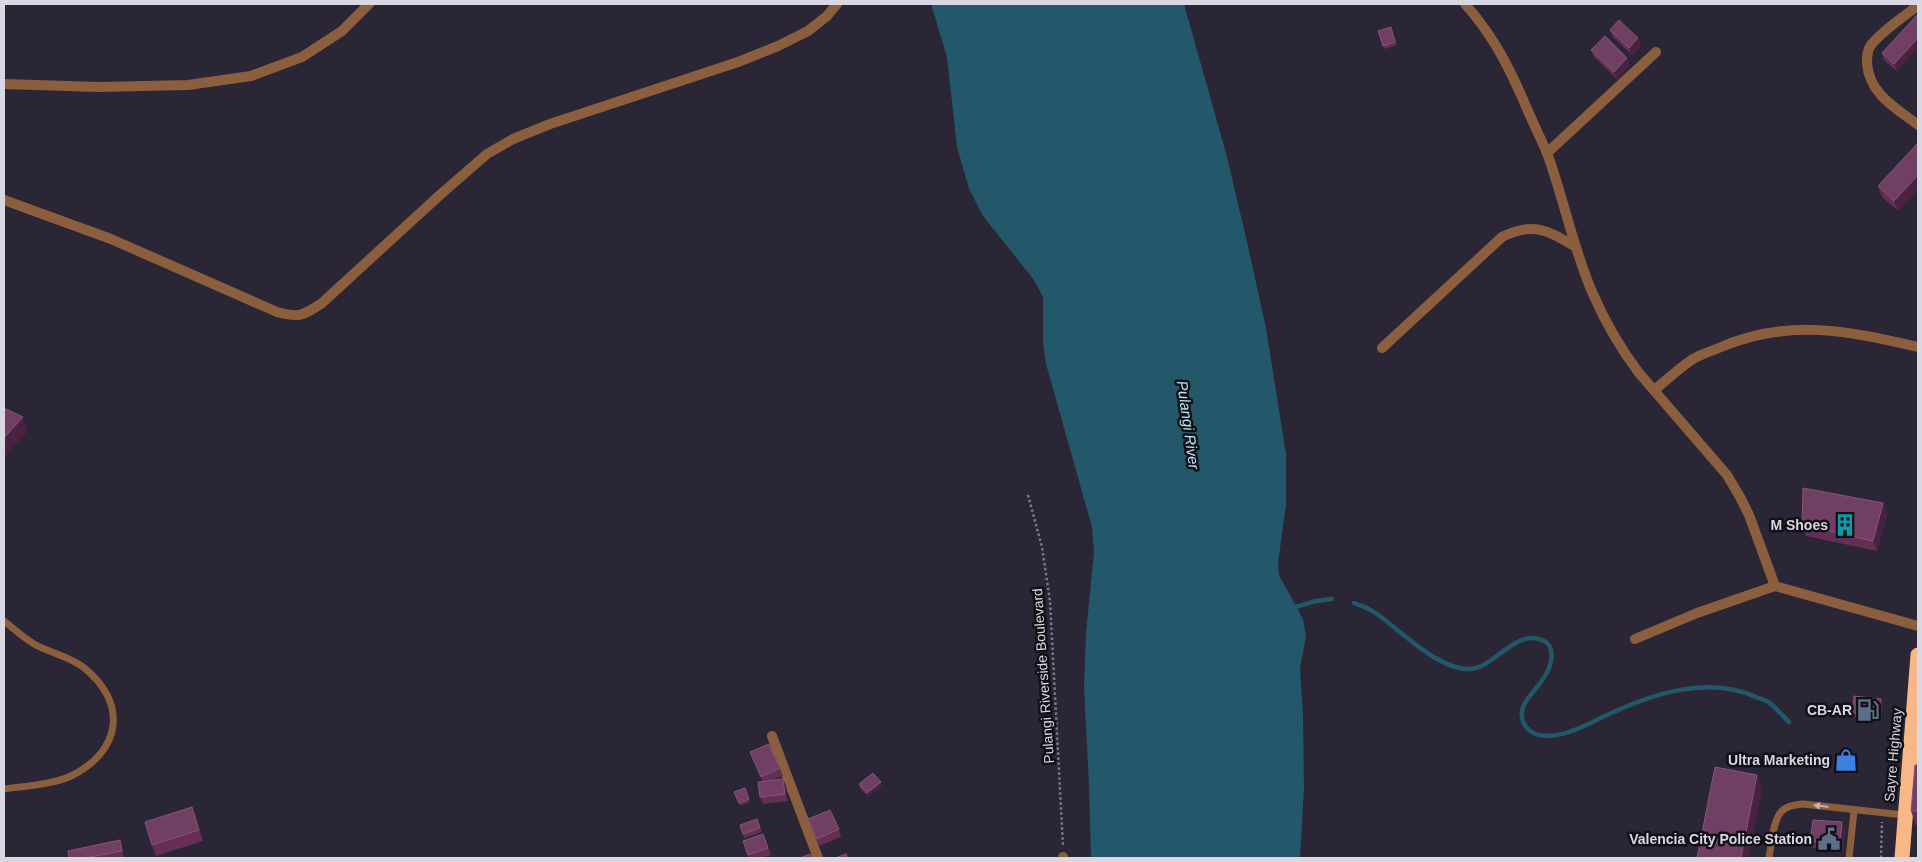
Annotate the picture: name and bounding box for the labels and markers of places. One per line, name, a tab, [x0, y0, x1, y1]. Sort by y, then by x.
building icon: M Shoes	[1832, 512, 1858, 538]
place label: M Shoes	[1770, 517, 1828, 533]
fuel station icon: CB-AR	[1855, 697, 1881, 723]
place label: CB-AR	[1807, 702, 1852, 718]
shop icon: Ultra Marketing	[1833, 747, 1859, 773]
place label: Ultra Marketing	[1728, 752, 1830, 768]
public building icon: Valencia City Police Station	[1816, 826, 1842, 852]
place label: Valencia City Police Station	[1629, 831, 1812, 847]

